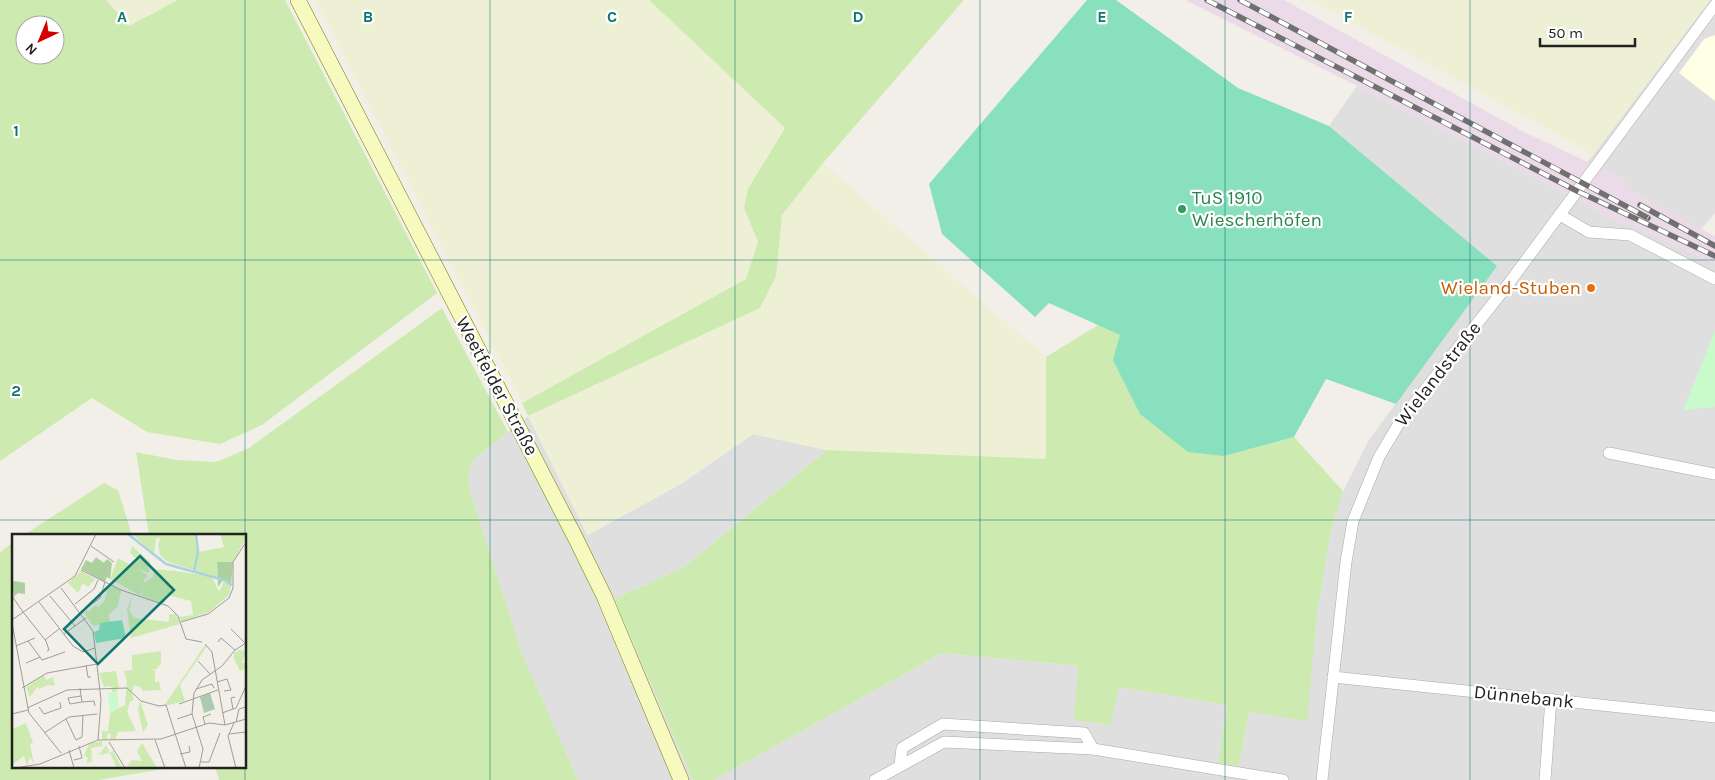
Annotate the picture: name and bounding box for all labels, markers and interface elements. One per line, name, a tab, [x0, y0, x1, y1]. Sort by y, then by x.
text: A	[117, 7, 127, 26]
text: B	[363, 7, 373, 26]
text: C	[607, 7, 617, 26]
text: D	[853, 7, 864, 26]
text: E	[1097, 7, 1107, 26]
text: F	[1344, 7, 1353, 26]
north arrow	[15, 15, 65, 65]
scale bar	[1540, 15, 1635, 47]
text: 50 m	[1548, 24, 1583, 42]
text: N	[22, 39, 41, 59]
text: 1	[13, 121, 19, 140]
place label: TuS 1910 Wiescherhöfen	[1192, 187, 1322, 231]
marker: TuS 1910 Wiescherhöfen	[1176, 203, 1188, 215]
place label: Wieland-Stuben	[1441, 277, 1581, 299]
marker: Wieland-Stuben	[1585, 282, 1597, 294]
street label: Weetfelder Straße	[451, 313, 543, 459]
street label: Wielandstraße	[1390, 317, 1486, 431]
text: 2	[11, 381, 21, 400]
inset map	[12, 534, 246, 768]
street label: Dünnebank	[1473, 681, 1575, 713]

